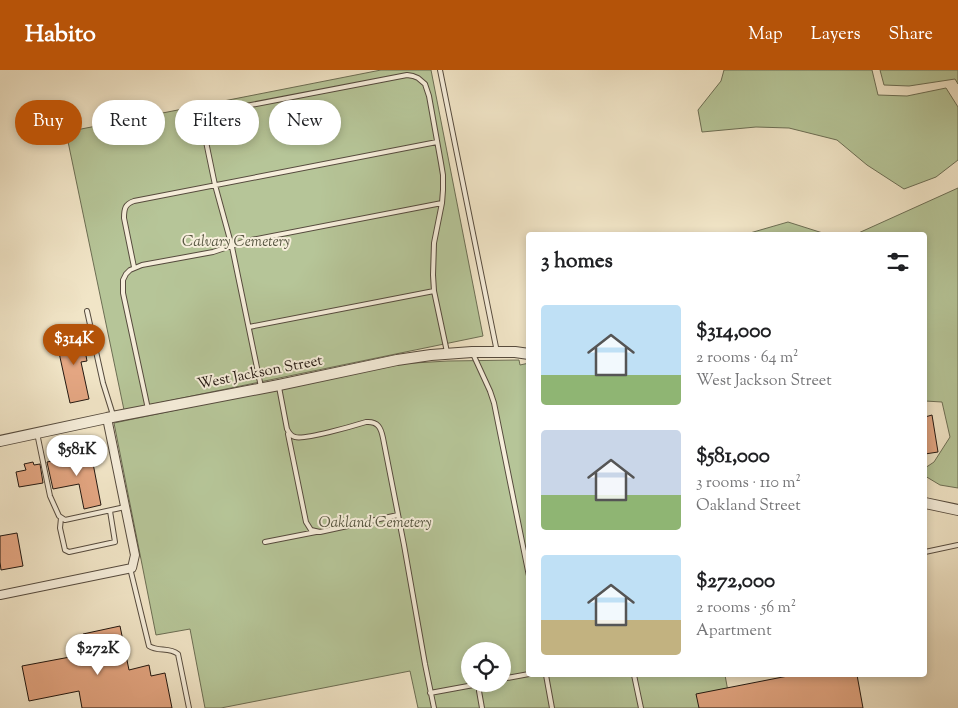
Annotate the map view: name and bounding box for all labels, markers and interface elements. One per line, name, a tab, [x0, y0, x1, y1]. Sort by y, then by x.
text: Habito	[25, 18, 96, 52]
text: Map	[748, 22, 783, 48]
text: Layers	[811, 22, 861, 48]
text: Share	[889, 22, 933, 48]
chip: Buy	[15, 100, 82, 145]
chip: Rent	[92, 100, 165, 145]
chip: Filters	[175, 100, 259, 145]
chip: New	[269, 100, 341, 145]
park label: Calvary Cemetery	[182, 232, 290, 253]
text: 3 homes	[541, 247, 613, 277]
icon: filters	[884, 248, 912, 276]
text: $314,000	[696, 317, 771, 347]
pin: $314K	[39, 324, 109, 366]
icon: home	[581, 325, 641, 385]
text: $314K	[54, 328, 94, 351]
text: 2 rooms · 64 m²	[696, 347, 799, 370]
street label: West Jackson Street	[196, 351, 324, 395]
text: West Jackson Street	[696, 370, 832, 393]
pin: $581K	[42, 434, 112, 477]
text: $581K	[57, 439, 97, 462]
text: $581,000	[696, 442, 770, 472]
icon: home	[581, 450, 641, 510]
text: 3 rooms · 110 m²	[696, 472, 801, 495]
text: Oakland Street	[696, 495, 801, 518]
park label: Oakland Cemetery	[319, 513, 431, 534]
text: $272,000	[696, 567, 775, 597]
icon: home	[581, 575, 641, 635]
text: 2 rooms · 56 m²	[696, 597, 796, 620]
text: Apartment	[696, 620, 772, 643]
pin: $272K	[63, 634, 133, 676]
text: $272K	[77, 638, 119, 661]
map controls	[461, 642, 511, 692]
button: locate	[461, 642, 511, 692]

